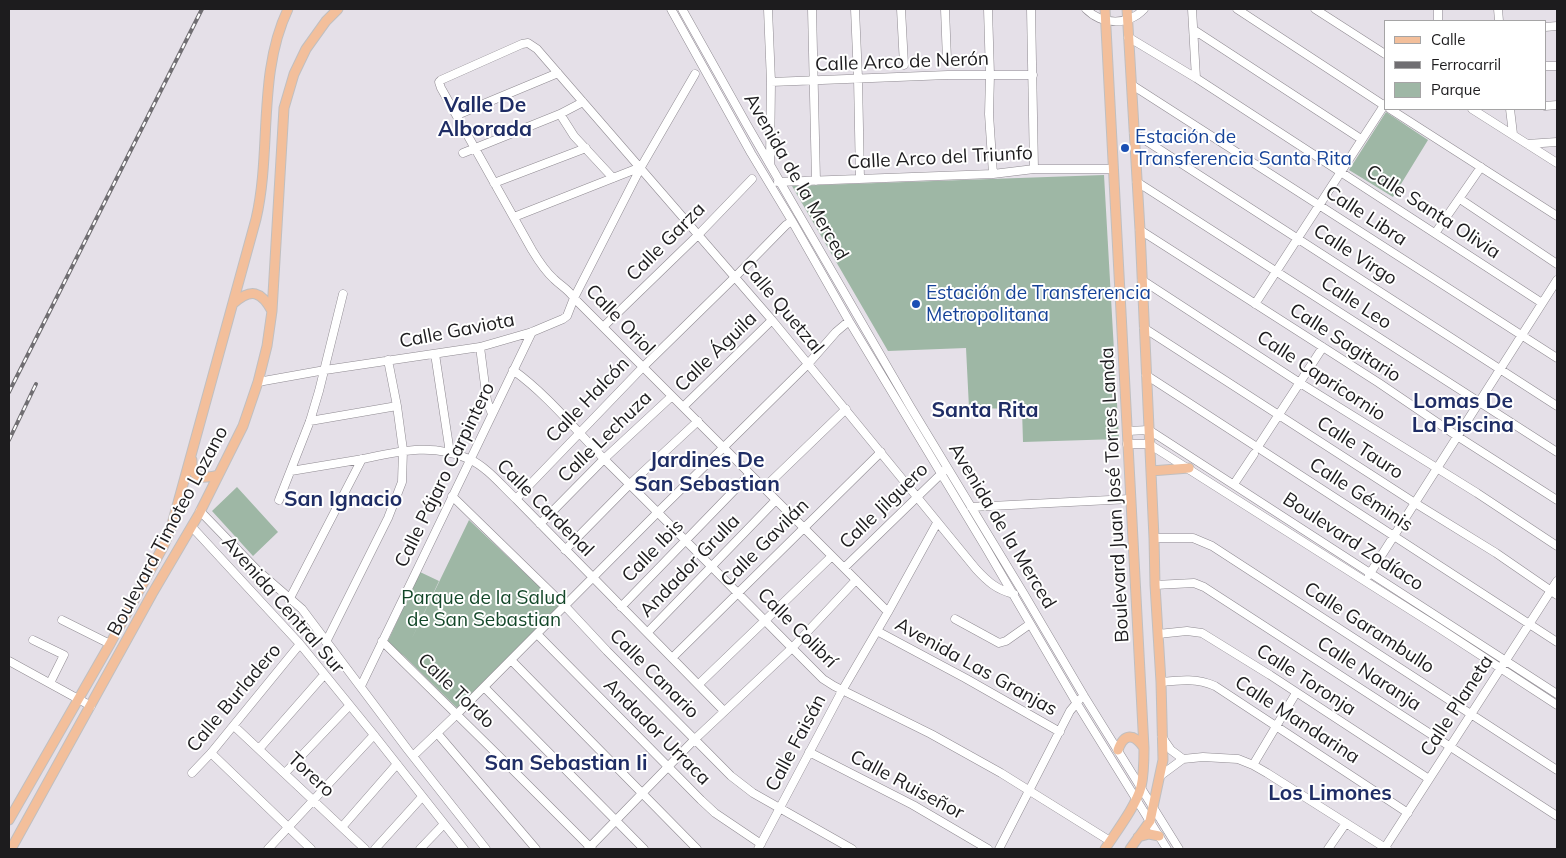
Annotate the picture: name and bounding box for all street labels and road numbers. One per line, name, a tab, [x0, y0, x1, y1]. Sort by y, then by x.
street label: Calle Arco de Nerón	[815, 48, 989, 76]
street label: Avenida de la Merced	[739, 89, 853, 265]
street label: Calle Arco del Triunfo	[847, 142, 1033, 174]
street label: Calle Santa Olivia	[1362, 160, 1504, 264]
street label: Calle Libra	[1321, 181, 1411, 251]
street label: Calle Garza	[622, 198, 710, 286]
street label: Calle Virgo	[1309, 219, 1401, 291]
street label: Calle Quetzal	[736, 255, 828, 359]
street label: Calle Leo	[1316, 272, 1396, 334]
street label: Calle Oriol	[581, 280, 659, 360]
street label: Calle Sagitario	[1285, 299, 1405, 387]
street label: Calle Águila	[670, 307, 762, 397]
street label: Calle Gaviota	[397, 309, 517, 353]
street label: Calle Capricornio	[1252, 326, 1390, 426]
street label: Boulevard Juan José Torres Landa	[1096, 347, 1134, 643]
street label: Calle Halcón	[542, 352, 634, 448]
street label: Calle Pájaro Carpintero	[390, 379, 500, 571]
street label: Calle Lechuza	[553, 387, 657, 487]
street label: Calle Tauro	[1313, 412, 1407, 484]
street label: Boulevard Timoteo Lozano	[103, 422, 233, 640]
street label: Avenida de la Merced	[944, 439, 1060, 613]
street label: Calle Géminis	[1305, 453, 1417, 537]
street label: Calle Cardenal	[492, 455, 598, 561]
street label: Calle Jilguero	[835, 458, 933, 554]
street label: Boulevard Zodíaco	[1278, 488, 1428, 596]
street label: Calle Gavilán	[716, 494, 814, 592]
street label: Andador Grulla	[635, 510, 745, 622]
street label: Calle Ibis	[617, 515, 689, 587]
street label: Avenida Central Sur	[217, 531, 349, 679]
street label: Calle Garambullo	[1300, 577, 1438, 679]
street label: Calle Colibrí	[752, 583, 842, 673]
street label: Avenida Las Granjas	[891, 613, 1061, 721]
street label: Calle Canario	[604, 624, 704, 724]
street label: Calle Naranja	[1313, 632, 1425, 716]
street label: Calle Burladero	[182, 639, 286, 757]
street label: Calle Toronja	[1252, 639, 1360, 721]
street label: Calle Tordo	[413, 649, 499, 733]
street label: Calle Planeta	[1416, 651, 1498, 761]
street label: Calle Mandarina	[1230, 671, 1364, 769]
street label: Andador Urraca	[599, 674, 715, 790]
street label: Calle Faisán	[761, 691, 831, 795]
street label: Calle Ruiseñor	[846, 745, 968, 825]
street label: Torero	[283, 748, 339, 802]

